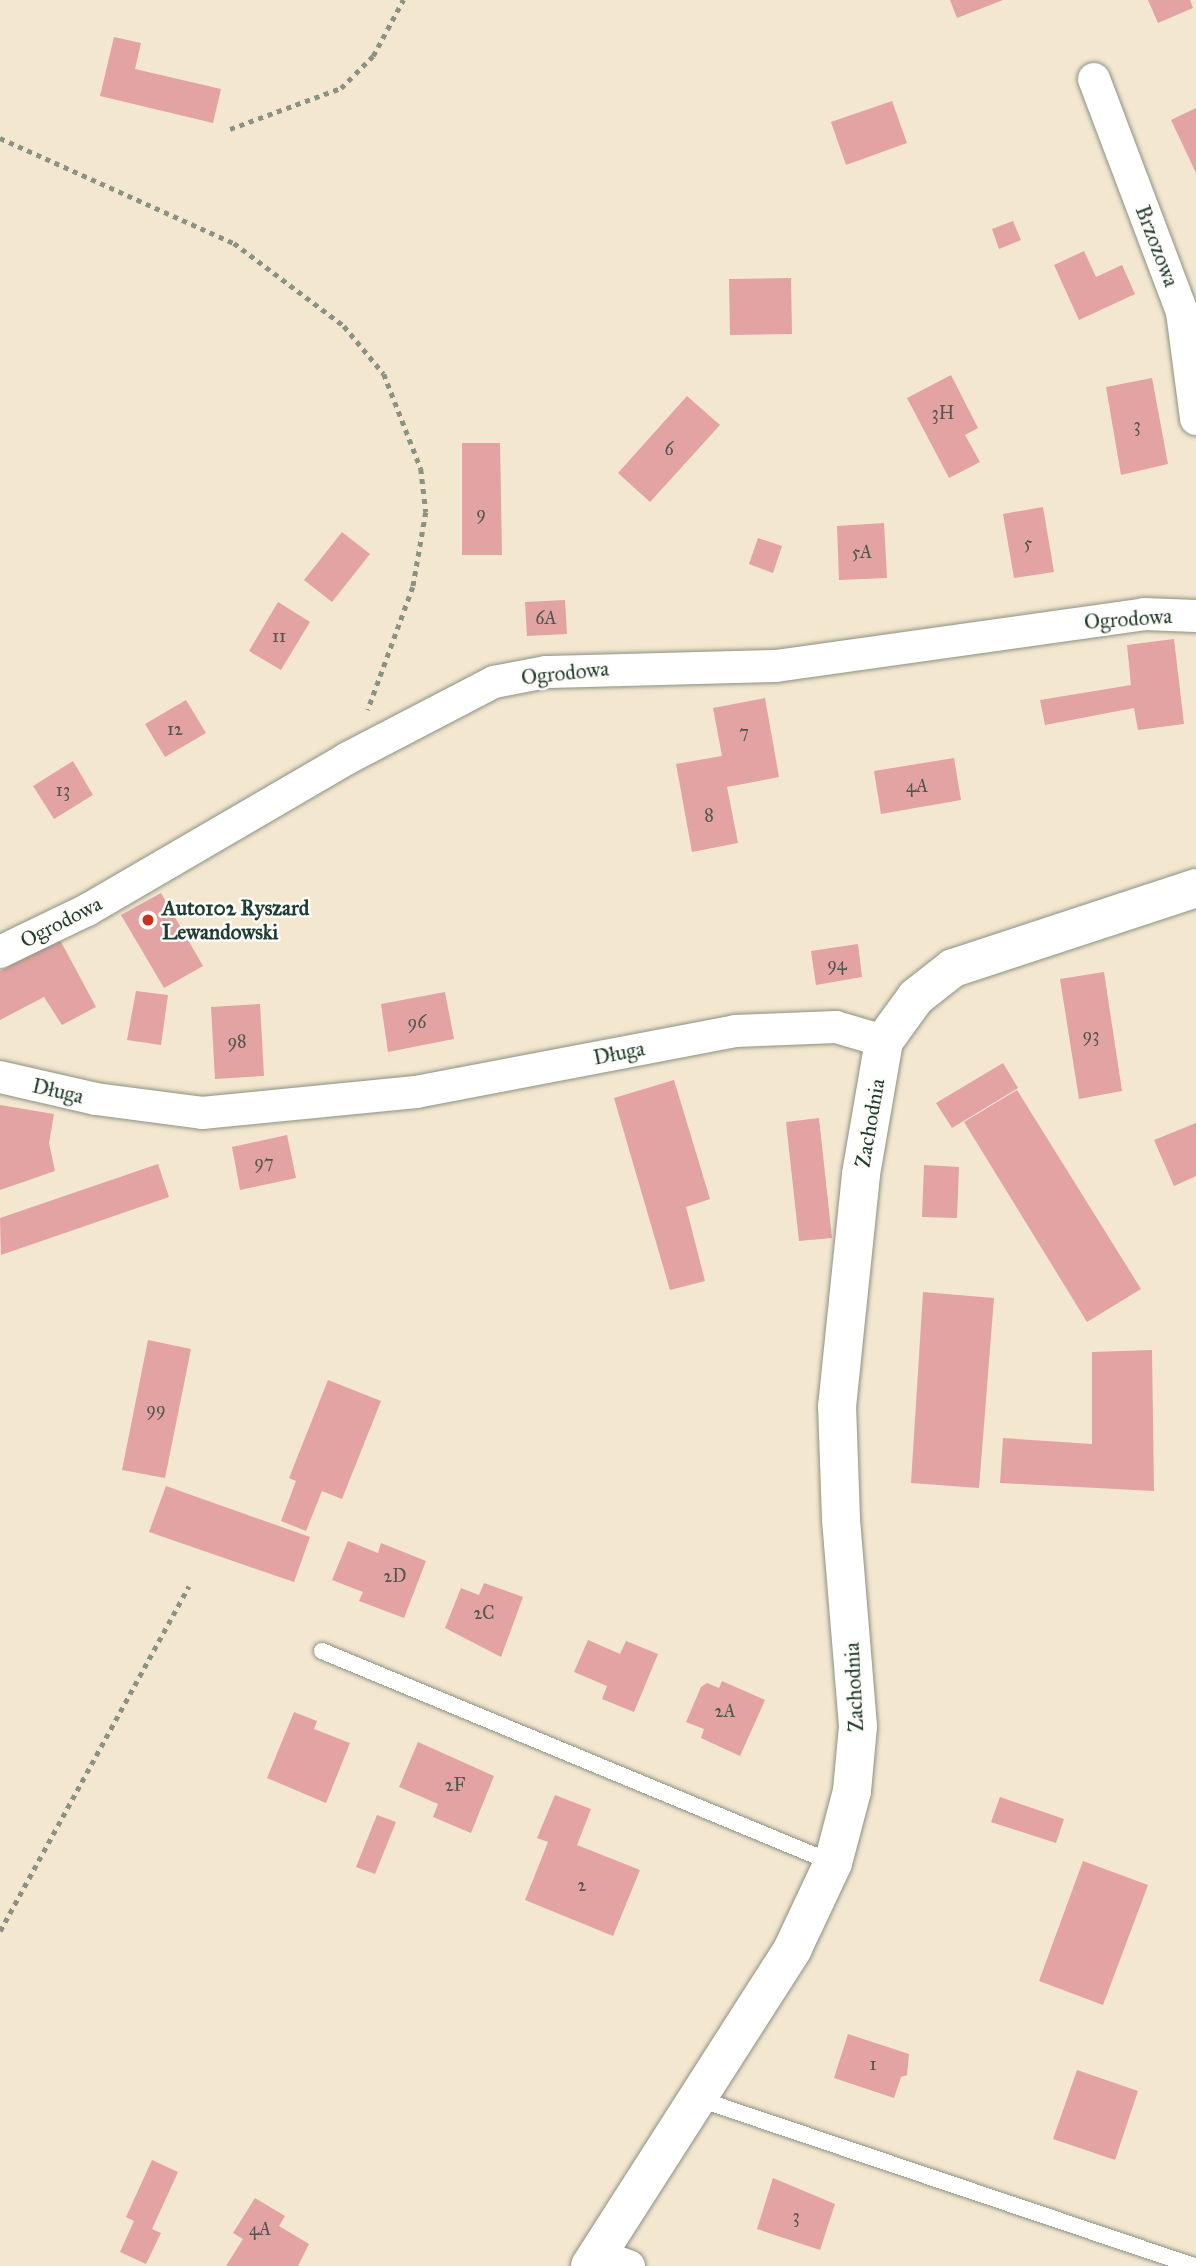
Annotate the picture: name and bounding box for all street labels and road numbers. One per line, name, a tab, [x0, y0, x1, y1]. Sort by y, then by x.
street label: Brzozowa	[1130, 202, 1184, 290]
street label: Ogrodowa	[1083, 603, 1173, 635]
street label: Ogrodowa	[520, 656, 610, 690]
street label: Ogrodowa	[16, 891, 106, 953]
street label: Długa	[591, 1036, 647, 1070]
street label: Długa	[30, 1073, 86, 1109]
street label: Zachodnia	[850, 1077, 890, 1169]
street label: Zachodnia	[839, 1642, 869, 1732]

